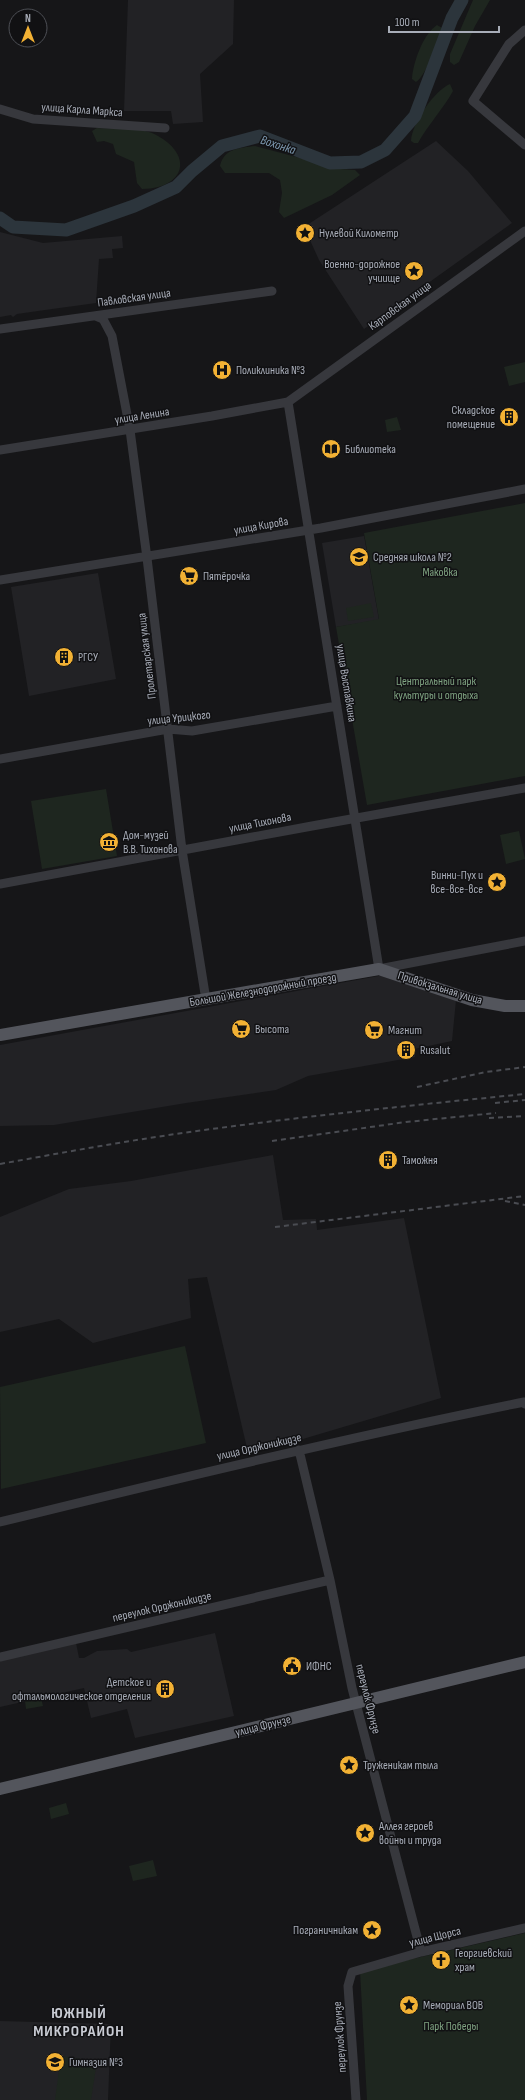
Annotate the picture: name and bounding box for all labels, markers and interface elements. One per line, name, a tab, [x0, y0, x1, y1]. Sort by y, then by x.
north arrow	[8, 8, 48, 48]
scale bar	[389, 8, 499, 34]
text: N	[25, 12, 31, 25]
text: 100 m	[395, 15, 420, 30]
street label: улица Карла Маркса	[41, 100, 124, 120]
water label: Вохонка	[258, 132, 298, 158]
place icon: Нулевой Километр	[294, 222, 316, 244]
place label: Нулевой Километр	[319, 226, 399, 241]
place label: Военно-дорожное учиище	[324, 257, 400, 286]
place icon: Военно-дорожное учиище	[403, 260, 425, 282]
street label: Карповская улица	[366, 278, 435, 334]
street label: Павловская улица	[96, 285, 172, 311]
hospital icon: Поликлиника №3	[211, 359, 233, 381]
place label: Поликлиника №3	[236, 363, 305, 378]
place label: Складское помещение	[447, 403, 495, 432]
street label: улица Ленина	[114, 404, 171, 428]
building icon: Складское помещение	[498, 406, 520, 428]
library icon: Библиотека	[320, 438, 342, 460]
place label: Библиотека	[345, 442, 396, 457]
street label: улица Кирова	[232, 514, 290, 538]
school or university icon: Средняя школа №2	[348, 546, 370, 568]
place label: Средняя школа №2	[373, 550, 452, 565]
supermarket icon: Пятёрочка	[178, 565, 200, 587]
park label: Маковка	[422, 565, 458, 580]
place label: Пятёрочка	[203, 569, 251, 584]
street label: Пролетарская улица	[134, 612, 160, 700]
street label: улица Выставкина	[332, 643, 360, 723]
building icon: РГСУ	[53, 646, 75, 668]
place label: РГСУ	[78, 650, 98, 665]
park label: Центральный парк культуры и отдыха	[394, 674, 479, 703]
street label: улица Урицкого	[147, 707, 211, 729]
street label: улица Тихонова	[228, 810, 293, 836]
place label: Дом-музей В.В. Тихонова	[123, 828, 178, 857]
museum icon: Дом-музей В.В. Тихонова	[98, 831, 120, 853]
place label: Винни-Пух и все-все-все	[430, 868, 483, 897]
place icon: Винни-Пух и все-все-все	[486, 871, 508, 893]
street label: Привокзальная улица	[396, 968, 485, 1008]
street label: Большой Железнодорожный проезд	[188, 970, 338, 1010]
supermarket icon: Высота	[230, 1018, 252, 1040]
supermarket icon: Магнит	[363, 1019, 385, 1041]
place label: Высота	[255, 1022, 290, 1037]
place label: Магнит	[388, 1023, 422, 1038]
building icon: Rusalut	[395, 1039, 417, 1061]
place label: Rusalut	[420, 1043, 451, 1058]
building icon: Таможня	[377, 1149, 399, 1171]
place label: Таможня	[402, 1153, 438, 1168]
street label: улица Орджоникидзе	[215, 1430, 303, 1464]
street label: переулок Орджоникидзе	[111, 1588, 213, 1626]
public building icon: ИФНС	[281, 1655, 303, 1677]
place label: ИФНС	[306, 1659, 332, 1674]
street label: переулок Фрунзе	[352, 1663, 384, 1736]
place label: Детское и офтальмологическое отделения	[12, 1675, 151, 1704]
building icon: Детское и офтальмологическое отделения	[154, 1678, 176, 1700]
street label: улица Фрунзе	[234, 1712, 292, 1740]
place icon: Труженикам тыла	[338, 1754, 360, 1776]
place label: Труженикам тыла	[363, 1758, 439, 1773]
place label: Аллея героев войны и труда	[378, 1819, 442, 1848]
place icon: Аллея героев войны и труда	[354, 1822, 376, 1844]
place icon: Пограничникам	[361, 1919, 383, 1941]
place label: Пограничникам	[293, 1923, 358, 1938]
street label: улица Щорса	[408, 1923, 463, 1951]
place label: Георгиевский храм	[455, 1946, 512, 1975]
church icon: Георгиевский храм	[430, 1949, 452, 1971]
place icon: Мемориал ВОВ	[398, 1994, 420, 2016]
place label: Мемориал ВОВ	[423, 1998, 483, 2013]
street label: переулок Фрунзе	[330, 2001, 350, 2073]
district label: ЮЖНЫЙ МИКРОРАЙОН	[33, 2004, 125, 2041]
park label: Парк Победы	[424, 2019, 479, 2034]
school or university icon: Гимназия №3	[44, 2051, 66, 2073]
place label: Гимназия №3	[69, 2055, 123, 2070]

